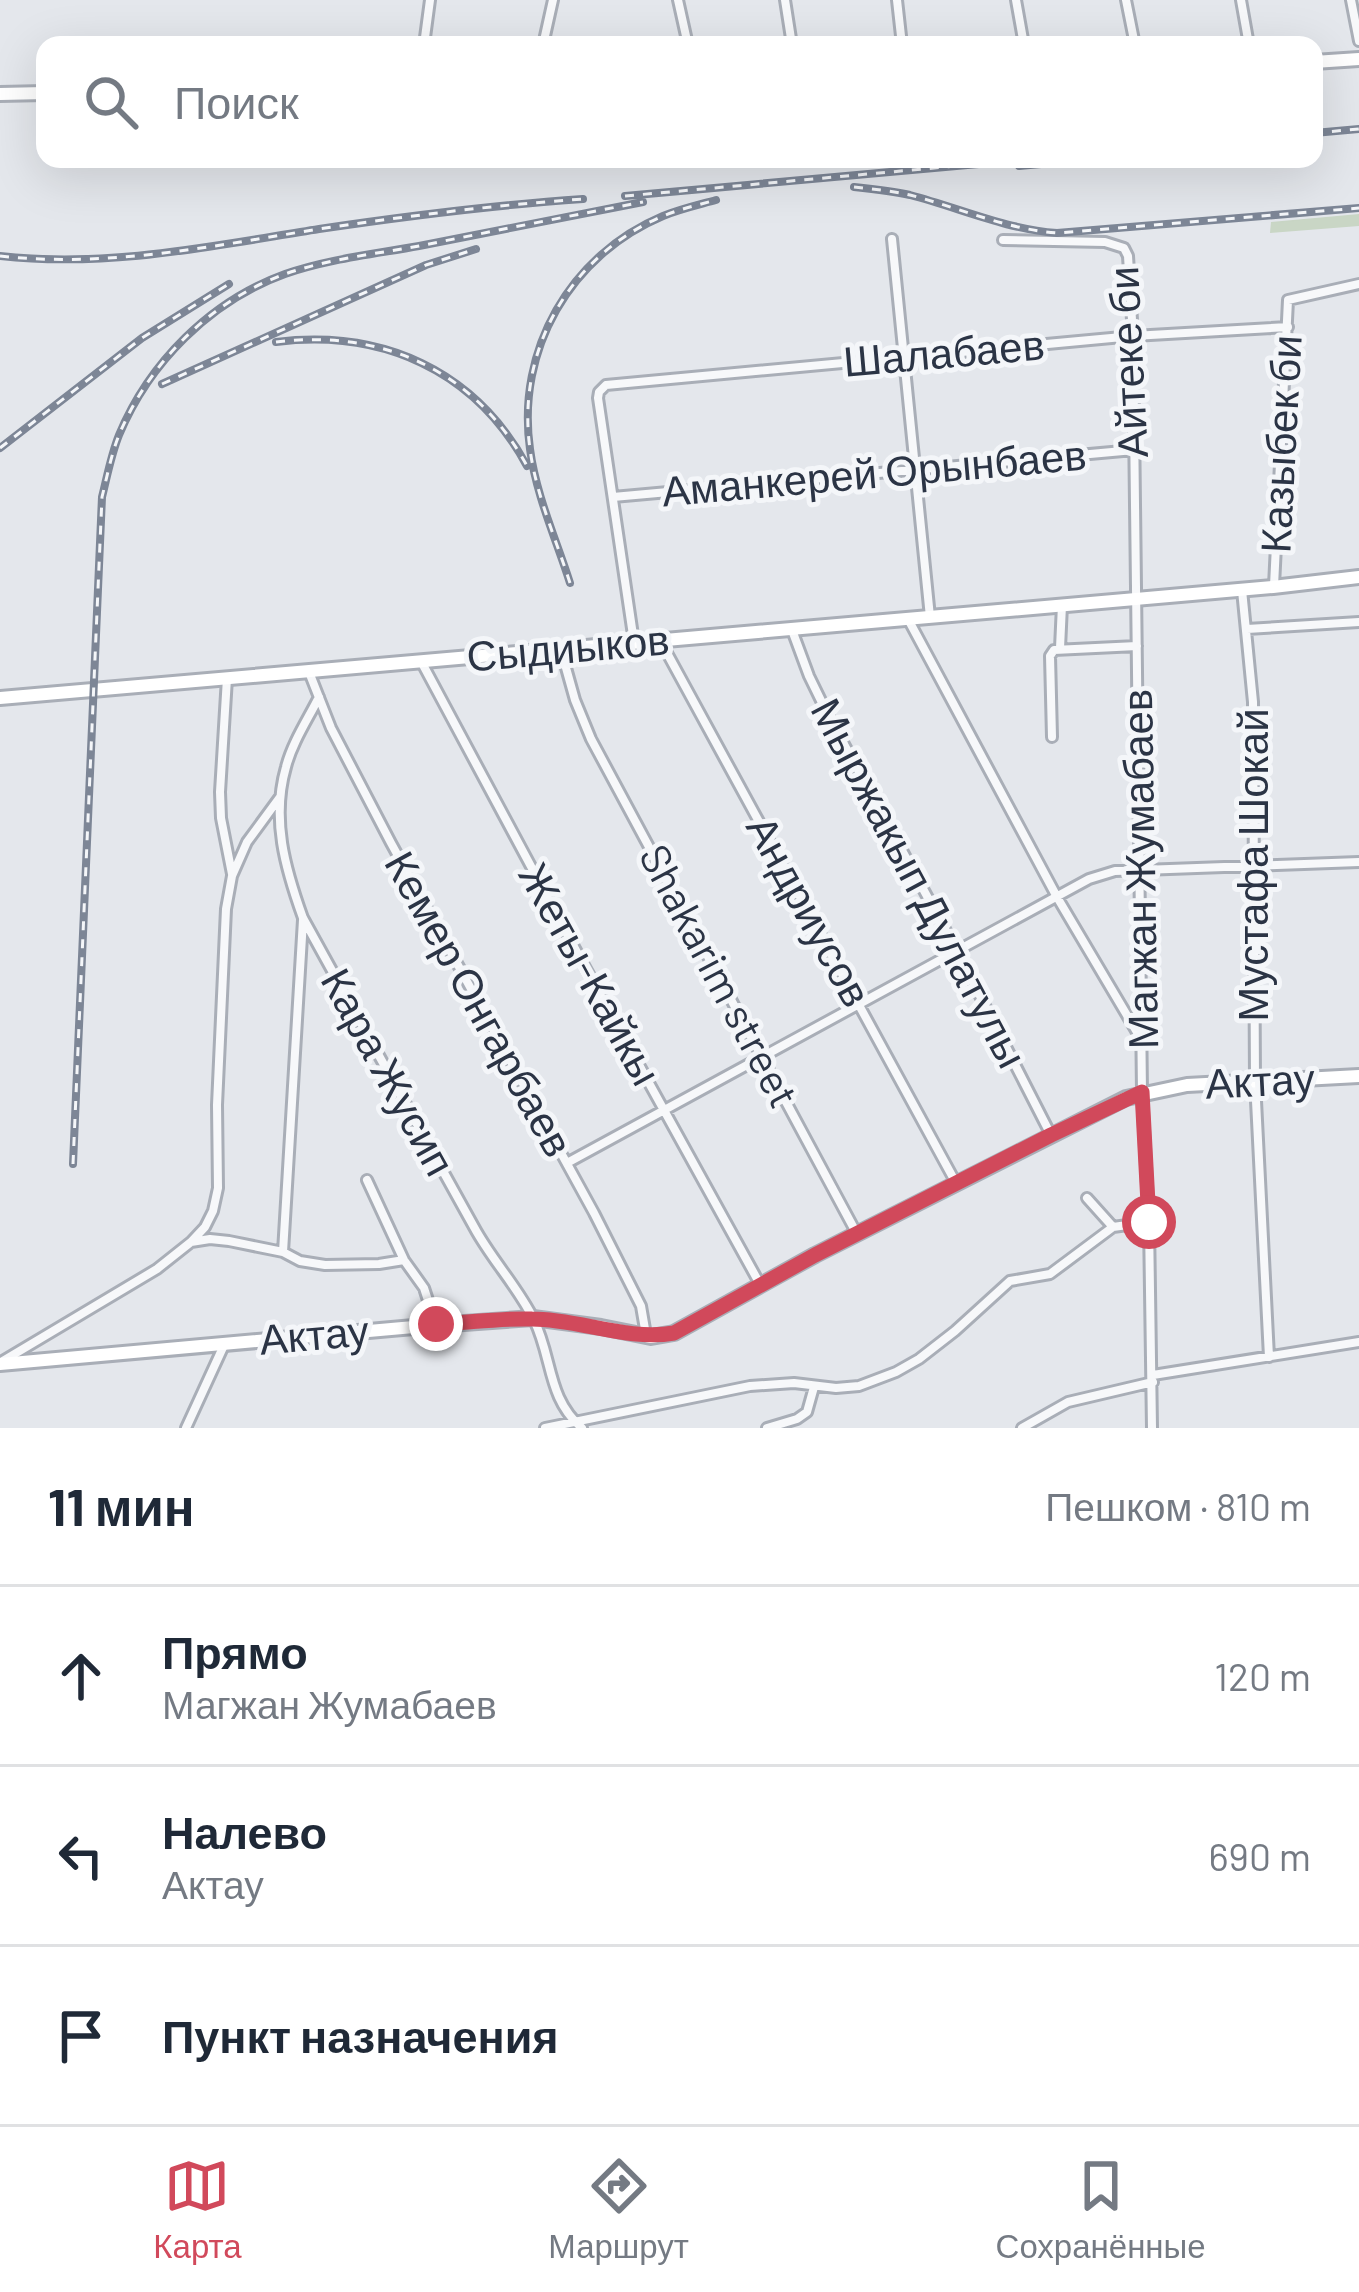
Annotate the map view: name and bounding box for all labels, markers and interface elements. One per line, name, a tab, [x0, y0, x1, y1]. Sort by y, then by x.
search box	[36, 36, 1323, 168]
icon: search	[78, 69, 144, 135]
text: Поиск	[174, 74, 299, 128]
street label: Айтеке би	[1096, 265, 1156, 459]
street label: Шалабаев	[841, 317, 1047, 385]
street label: Казыбек би	[1248, 334, 1310, 554]
street label: Аманкерей Орынбаев	[660, 428, 1088, 515]
street label: Сыдиыков	[464, 612, 671, 681]
street label: Магжан Жумабаев	[1110, 688, 1167, 1050]
street label: Мыржакып Дулатулы	[801, 689, 1039, 1076]
street label: Мустафа Шокай	[1226, 708, 1277, 1022]
street label: Андриусов	[737, 806, 884, 1015]
street label: Shakarim street	[631, 835, 811, 1115]
street label: Кемер Онгарбаев	[375, 842, 585, 1165]
street label: Жеты-Кайкы	[510, 853, 673, 1093]
street label: Кара Жусип	[312, 959, 467, 1184]
street label: Актау	[1204, 1051, 1316, 1108]
route start	[1122, 1195, 1176, 1249]
route end	[409, 1297, 463, 1351]
street label: Актау	[257, 1303, 371, 1364]
text: 11 мин	[48, 1475, 195, 1536]
text: Пешком · 810 m	[1045, 1482, 1311, 1529]
text: Прямо	[162, 1624, 308, 1678]
icon: ahead	[48, 1643, 114, 1709]
text: 120 m	[1214, 1652, 1311, 1699]
text: Магжан Жумабаев	[162, 1680, 497, 1727]
text: Налево	[162, 1804, 327, 1858]
icon: left	[48, 1823, 114, 1889]
text: 690 m	[1209, 1832, 1311, 1879]
text: Актау	[162, 1860, 264, 1907]
icon: arrive	[48, 2003, 114, 2069]
text: Пункт назначения	[162, 2008, 559, 2062]
tab: Карта	[153, 2153, 242, 2266]
tab: Маршрут	[548, 2153, 689, 2266]
tab: Сохранённые	[996, 2153, 1206, 2266]

